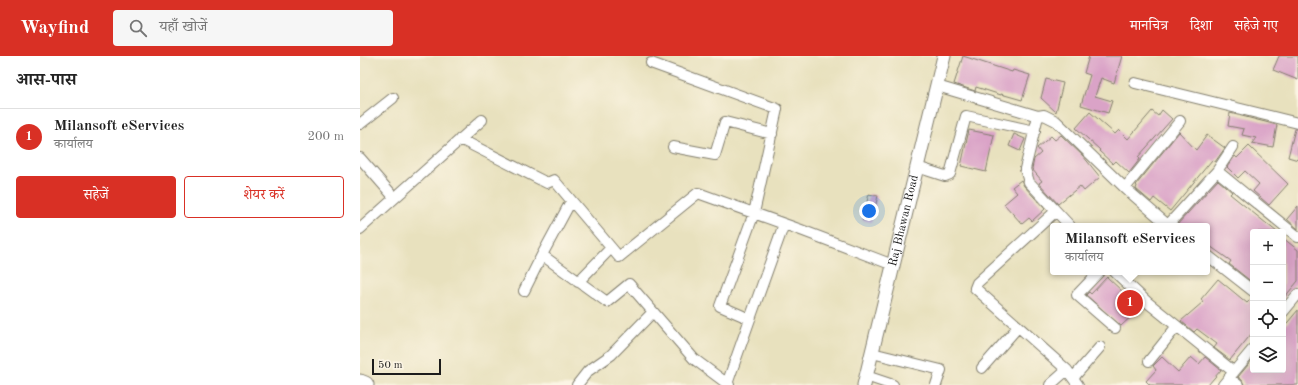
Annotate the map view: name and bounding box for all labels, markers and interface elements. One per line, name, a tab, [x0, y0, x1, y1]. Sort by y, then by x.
search box	[113, 10, 393, 46]
icon: search	[127, 17, 149, 39]
text: Wayfind	[20, 19, 89, 38]
text: मानचित्र	[1130, 19, 1168, 33]
text: दिशा	[1190, 19, 1212, 33]
text: सहेजे गए	[1234, 19, 1278, 33]
text: यहाँ खोजें	[159, 20, 207, 35]
text: आस-पास	[16, 72, 76, 89]
text: Milansoft eServices	[54, 119, 184, 134]
text: 1	[25, 130, 33, 143]
text: 200 m	[307, 130, 344, 143]
text: कार्यालय	[54, 138, 93, 151]
street label: Raj Bhawan Road	[887, 174, 921, 268]
button: सहेजें	[16, 176, 176, 218]
button: शेयर करें	[184, 176, 344, 218]
your location	[859, 201, 879, 221]
popup	[1050, 223, 1210, 275]
map controls	[1250, 229, 1286, 373]
button: +	[1250, 229, 1286, 265]
text: Milansoft eServices	[1065, 232, 1195, 247]
text: कार्यालय	[1065, 251, 1104, 264]
button: −	[1250, 265, 1286, 301]
pin: 1	[1117, 288, 1143, 318]
button: locate	[1250, 301, 1286, 337]
button: layers	[1250, 337, 1286, 373]
scale bar	[372, 357, 441, 376]
text: 50 m	[378, 360, 403, 371]

